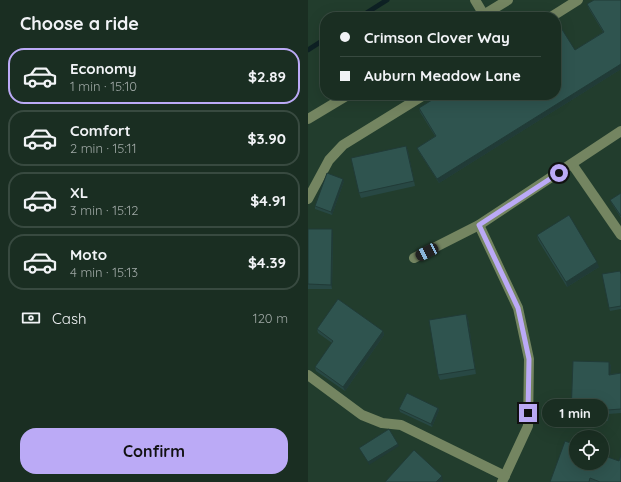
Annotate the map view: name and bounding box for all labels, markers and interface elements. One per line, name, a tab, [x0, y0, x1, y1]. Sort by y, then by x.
text: Choose a ride	[20, 12, 139, 35]
text: Crimson Clover Way	[364, 28, 510, 47]
icon: car	[22, 58, 58, 94]
text: Economy	[70, 59, 137, 78]
text: Auburn Meadow Lane	[364, 66, 521, 85]
text: $2.89	[248, 67, 286, 86]
text: 1 min · 15:10	[70, 78, 137, 94]
icon: car	[22, 120, 58, 156]
text: Comfort	[70, 121, 131, 140]
text: $3.90	[248, 129, 286, 148]
text: 2 min · 15:11	[70, 140, 136, 156]
route start	[550, 164, 568, 182]
icon: car	[22, 182, 58, 218]
text: XL	[70, 183, 88, 202]
text: $4.91	[250, 191, 286, 210]
text: 3 min · 15:12	[70, 202, 138, 218]
car	[414, 241, 440, 263]
icon: car	[22, 244, 58, 280]
text: Moto	[70, 245, 107, 264]
text: $4.39	[248, 253, 286, 272]
text: 4 min · 15:13	[70, 264, 138, 280]
icon: cash	[20, 307, 42, 329]
text: Cash	[52, 309, 86, 328]
text: 120 m	[253, 310, 288, 326]
callout: 1 min	[542, 399, 608, 427]
route end	[519, 404, 537, 422]
text: 1 min	[559, 405, 591, 421]
button: Confirm	[20, 428, 288, 474]
map controls	[569, 430, 609, 470]
button: locate	[569, 430, 609, 470]

